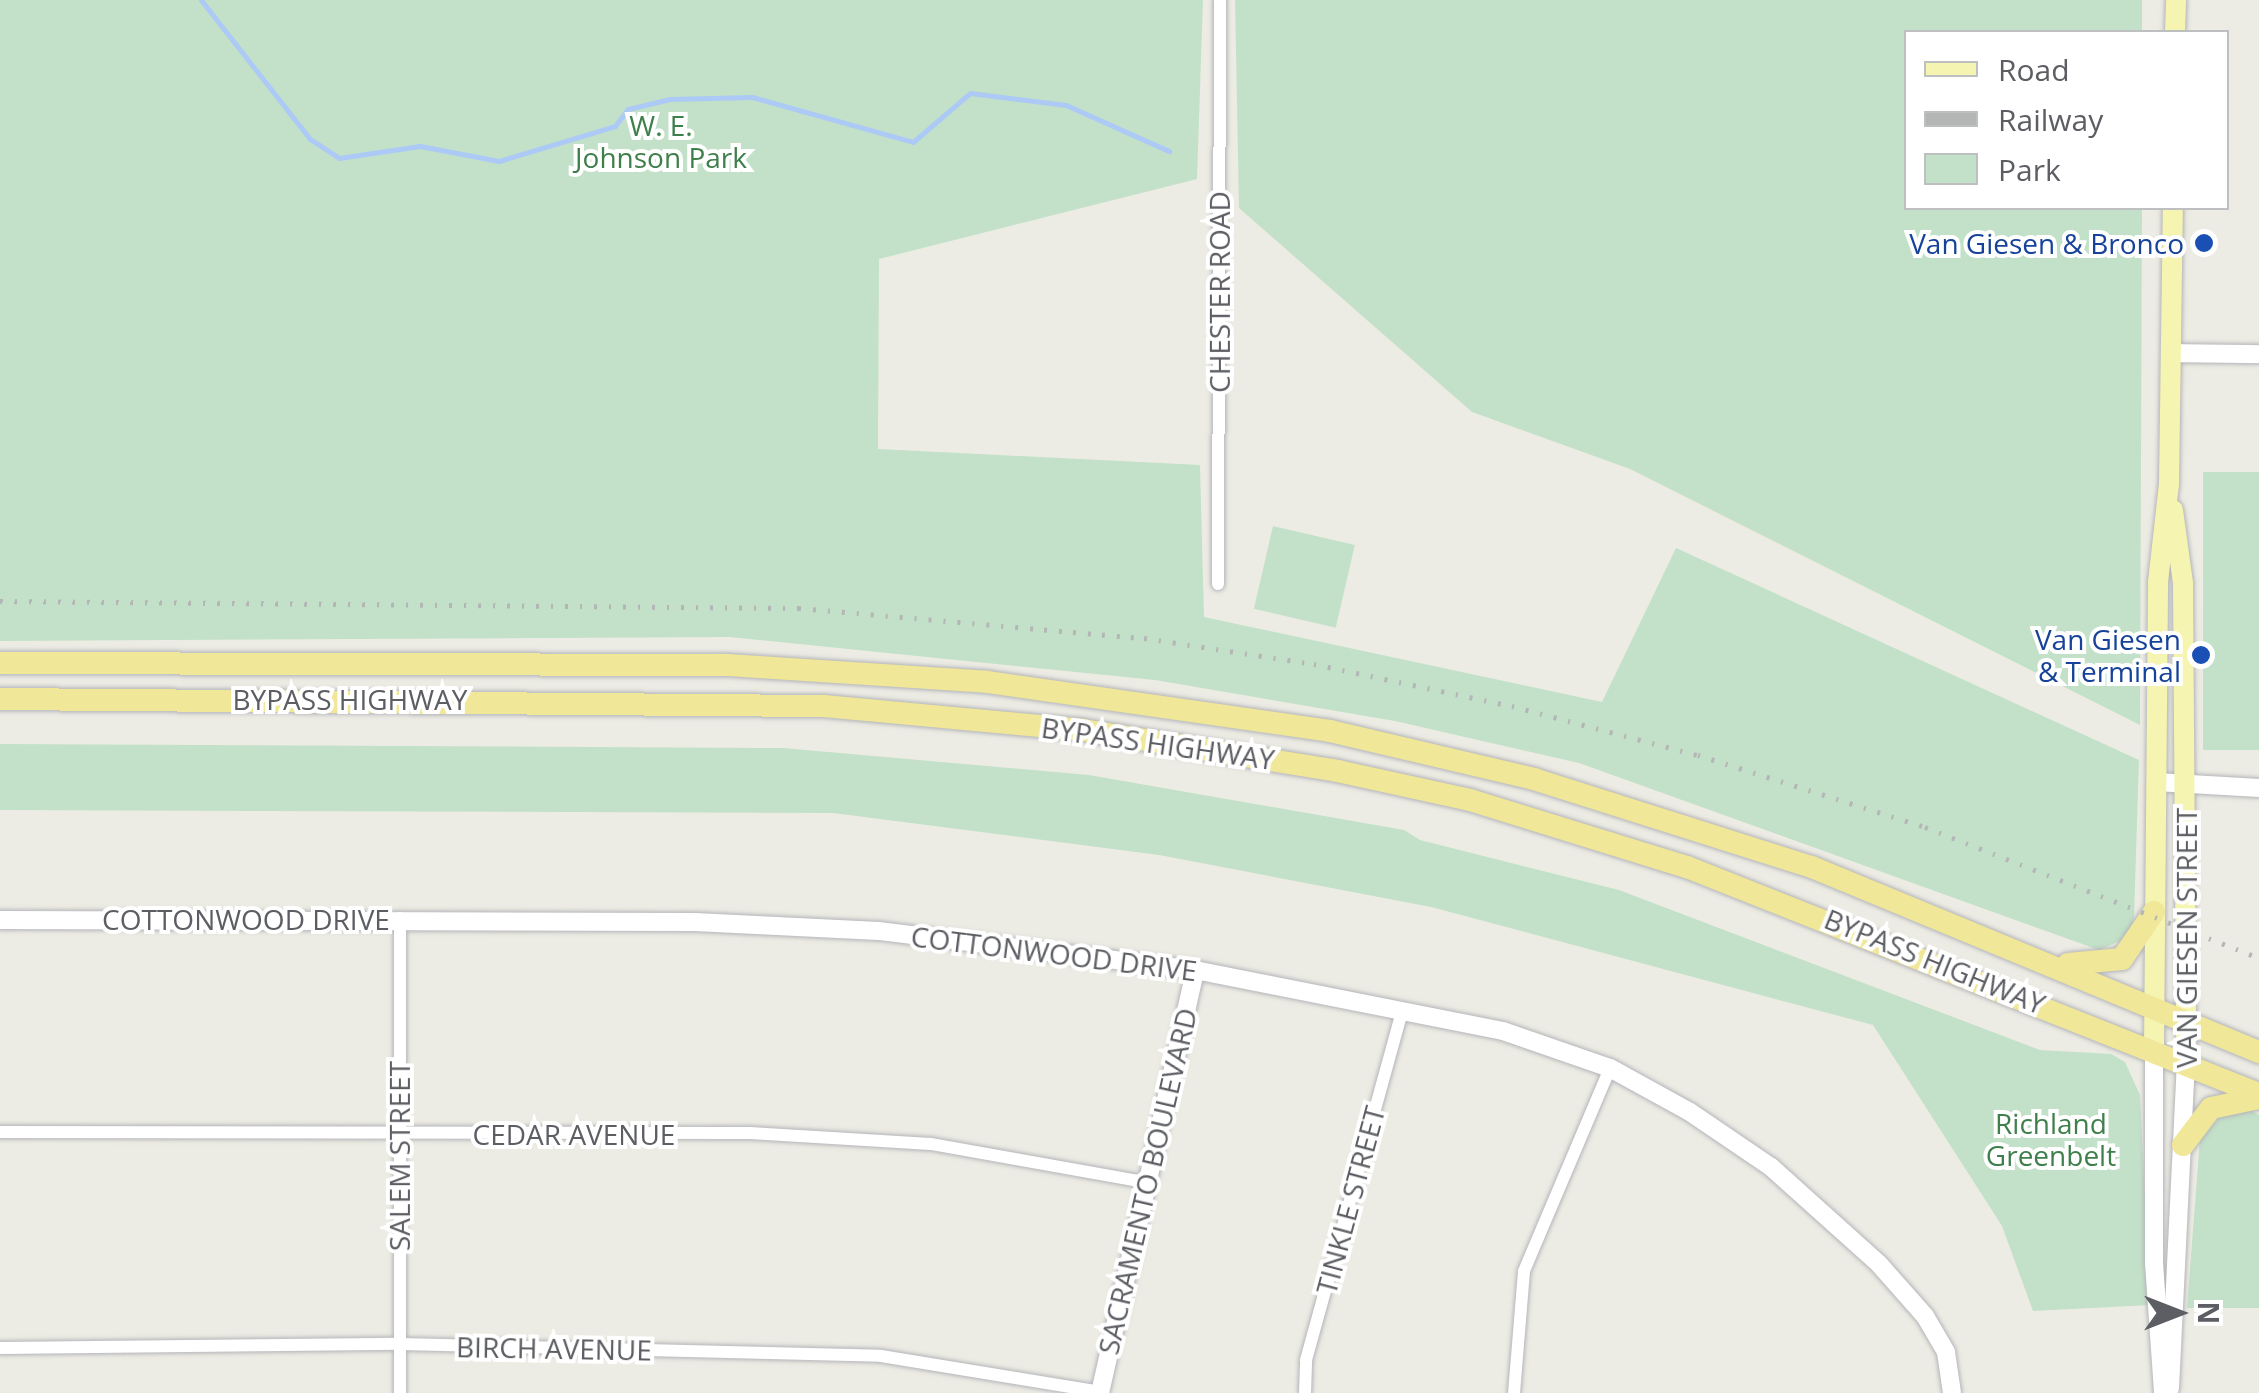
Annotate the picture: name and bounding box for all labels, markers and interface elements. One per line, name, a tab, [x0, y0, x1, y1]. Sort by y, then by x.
legend	[1904, 30, 2229, 210]
text: Road	[1998, 49, 2070, 90]
text: Railway	[1998, 99, 2103, 140]
park label: W. E. Johnson Park	[575, 108, 747, 174]
text: Park	[1998, 149, 2061, 190]
street label: CHESTER ROAD	[1202, 191, 1236, 393]
place label: Van Giesen & Bronco	[1909, 226, 2184, 260]
marker: Van Giesen & Bronco	[2193, 232, 2215, 254]
place label: Van Giesen & Terminal	[2035, 622, 2181, 688]
marker: Van Giesen & Terminal	[2190, 644, 2212, 666]
street label: BYPASS HIGHWAY	[233, 682, 467, 716]
street label: BYPASS HIGHWAY	[1039, 710, 1277, 776]
street label: VAN GIESEN STREET	[2169, 808, 2203, 1068]
street label: BYPASS HIGHWAY	[1820, 901, 2050, 1021]
street label: COTTONWOOD DRIVE	[102, 902, 390, 936]
street label: COTTONWOOD DRIVE	[909, 919, 1199, 987]
street label: SACRAMENTO BOULEVARD	[1091, 1005, 1203, 1357]
street label: SALEM STREET	[382, 1061, 416, 1251]
street label: TINKLE STREET	[1309, 1102, 1391, 1298]
park label: Richland Greenbelt	[1986, 1106, 2116, 1172]
street label: CEDAR AVENUE	[473, 1117, 675, 1151]
north arrow	[2129, 1263, 2229, 1363]
text: N	[2190, 1302, 2228, 1324]
street label: BIRCH AVENUE	[456, 1329, 652, 1367]

